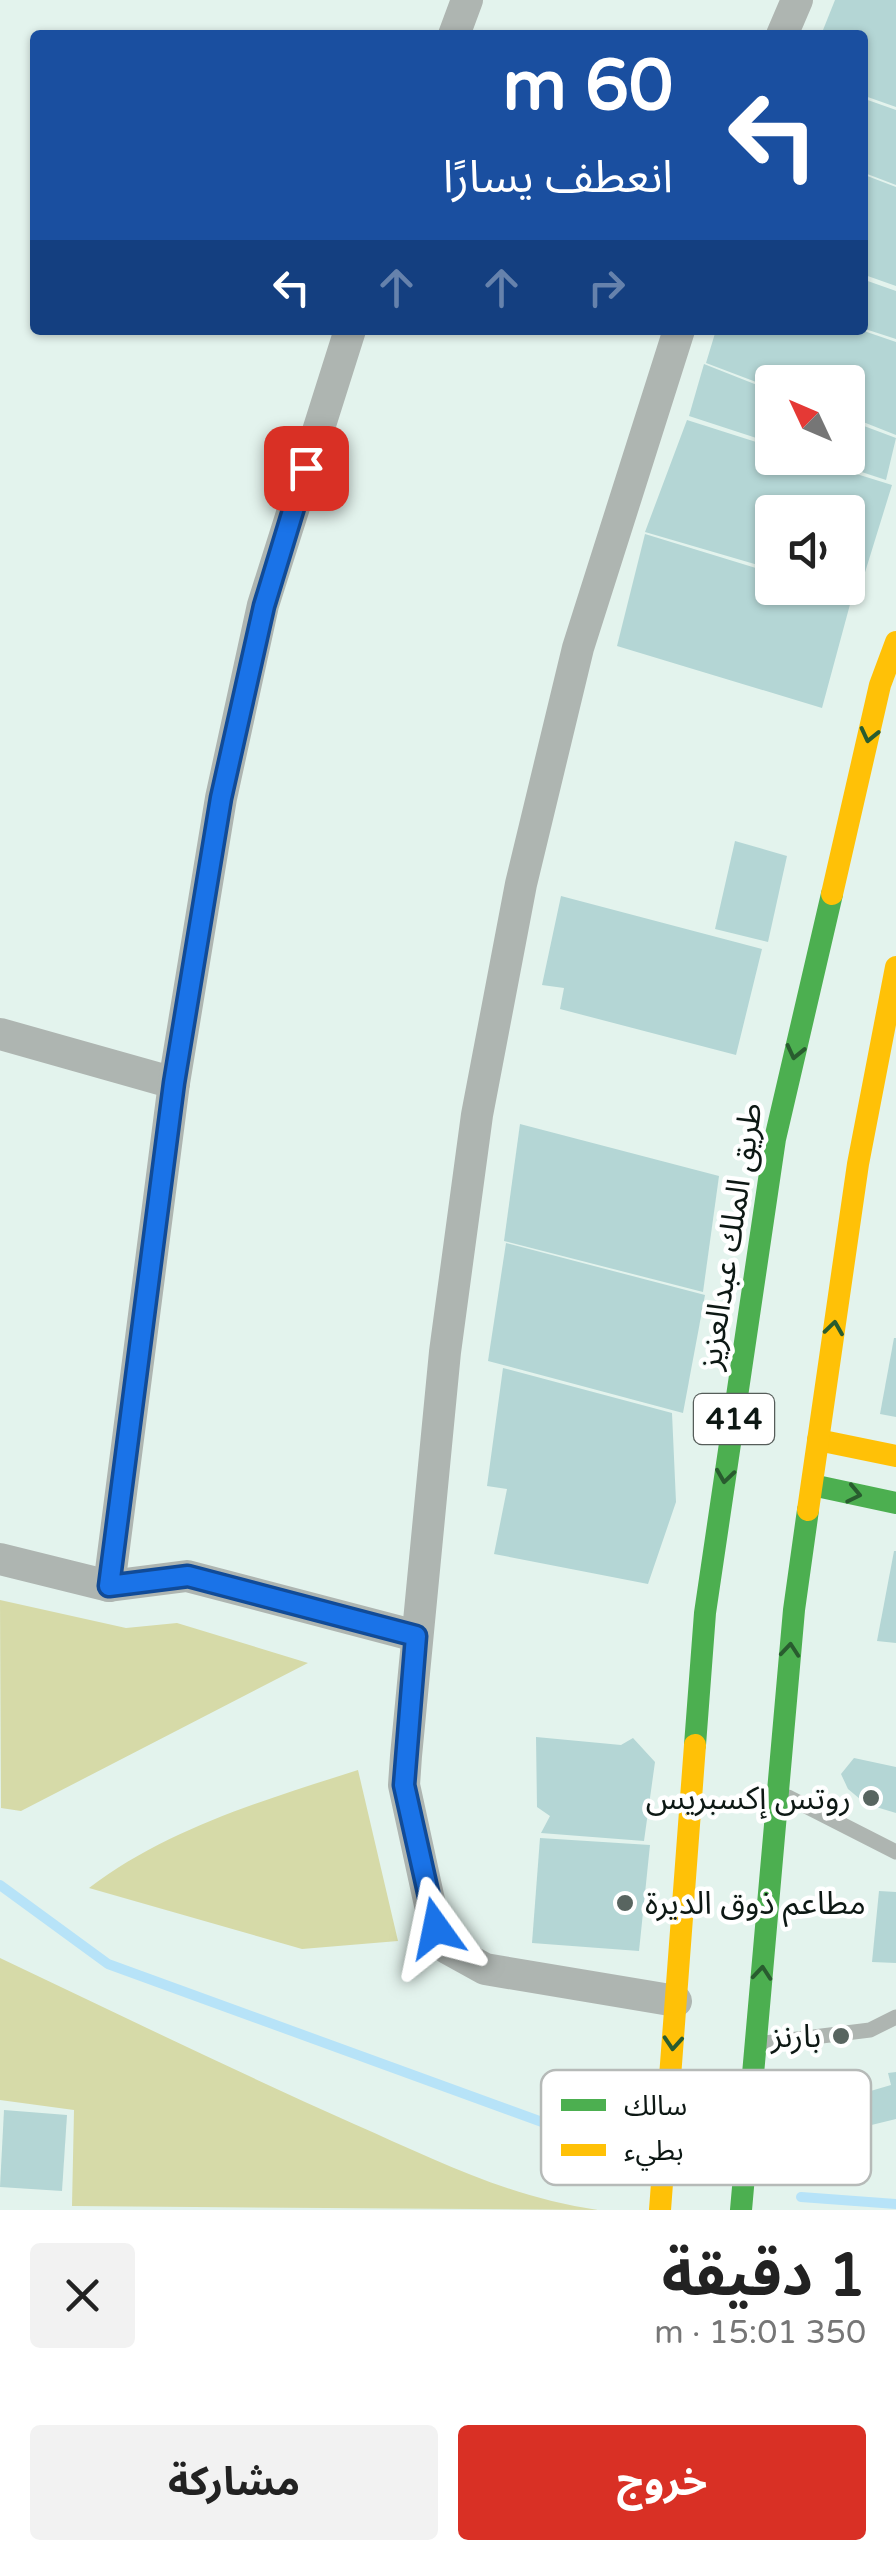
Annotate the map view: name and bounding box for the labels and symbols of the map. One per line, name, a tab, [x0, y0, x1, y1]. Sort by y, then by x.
north arrow	[755, 365, 865, 475]
pin	[264, 426, 349, 511]
one-way arrow	[860, 726, 881, 743]
one-way arrow	[786, 1043, 807, 1060]
street label: طريق الملك عبدالعزيز	[691, 1100, 771, 1373]
one-way arrow	[823, 1319, 844, 1336]
road number: 414	[694, 1394, 774, 1444]
one-way arrow	[716, 1467, 737, 1484]
one-way arrow	[845, 1483, 862, 1504]
one-way arrow	[779, 1641, 801, 1657]
place label: روتس إكسبريس	[646, 1780, 851, 1820]
marker: روتس إكسبريس	[860, 1787, 882, 1809]
position arrow	[384, 1876, 488, 1980]
place label: مطاعم ذوق الديرة	[645, 1885, 866, 1927]
marker: مطاعم ذوق الديرة	[614, 1892, 636, 1914]
one-way arrow	[750, 1965, 772, 1981]
place label: بارنز	[770, 2018, 821, 2056]
marker: بارنز	[830, 2025, 852, 2047]
one-way arrow	[663, 2036, 684, 2052]
legend	[541, 2070, 871, 2185]
text: سالك	[624, 2089, 687, 2123]
text: بطيء	[624, 2134, 684, 2171]

